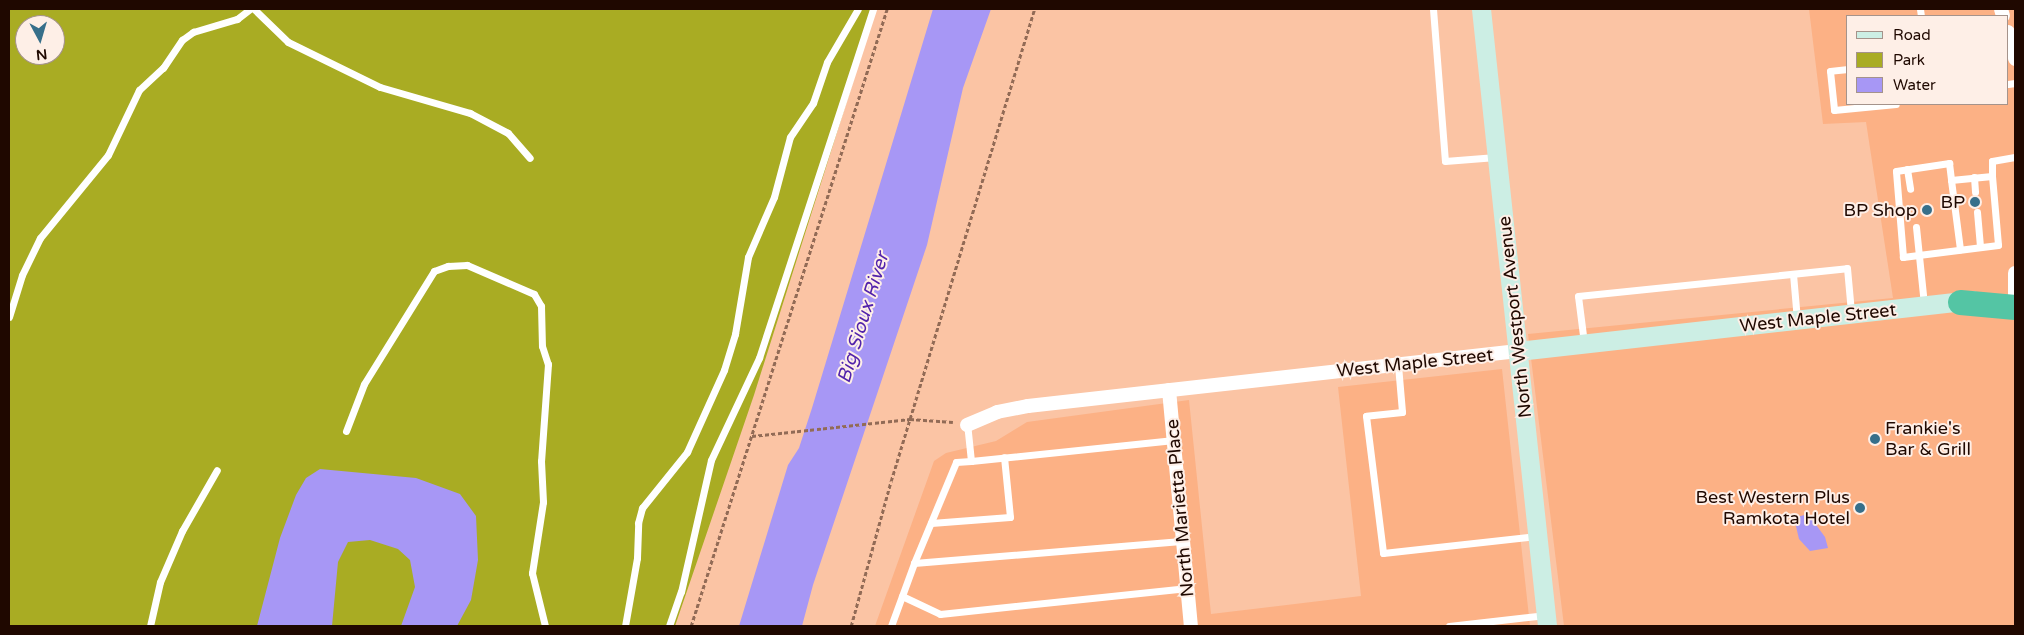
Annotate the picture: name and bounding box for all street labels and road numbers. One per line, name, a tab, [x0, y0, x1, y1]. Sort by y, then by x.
street label: North Westport Avenue	[1494, 215, 1536, 419]
street label: West Maple Street	[1739, 299, 1897, 337]
street label: West Maple Street	[1336, 344, 1494, 382]
street label: North Marietta Place	[1161, 418, 1199, 598]

